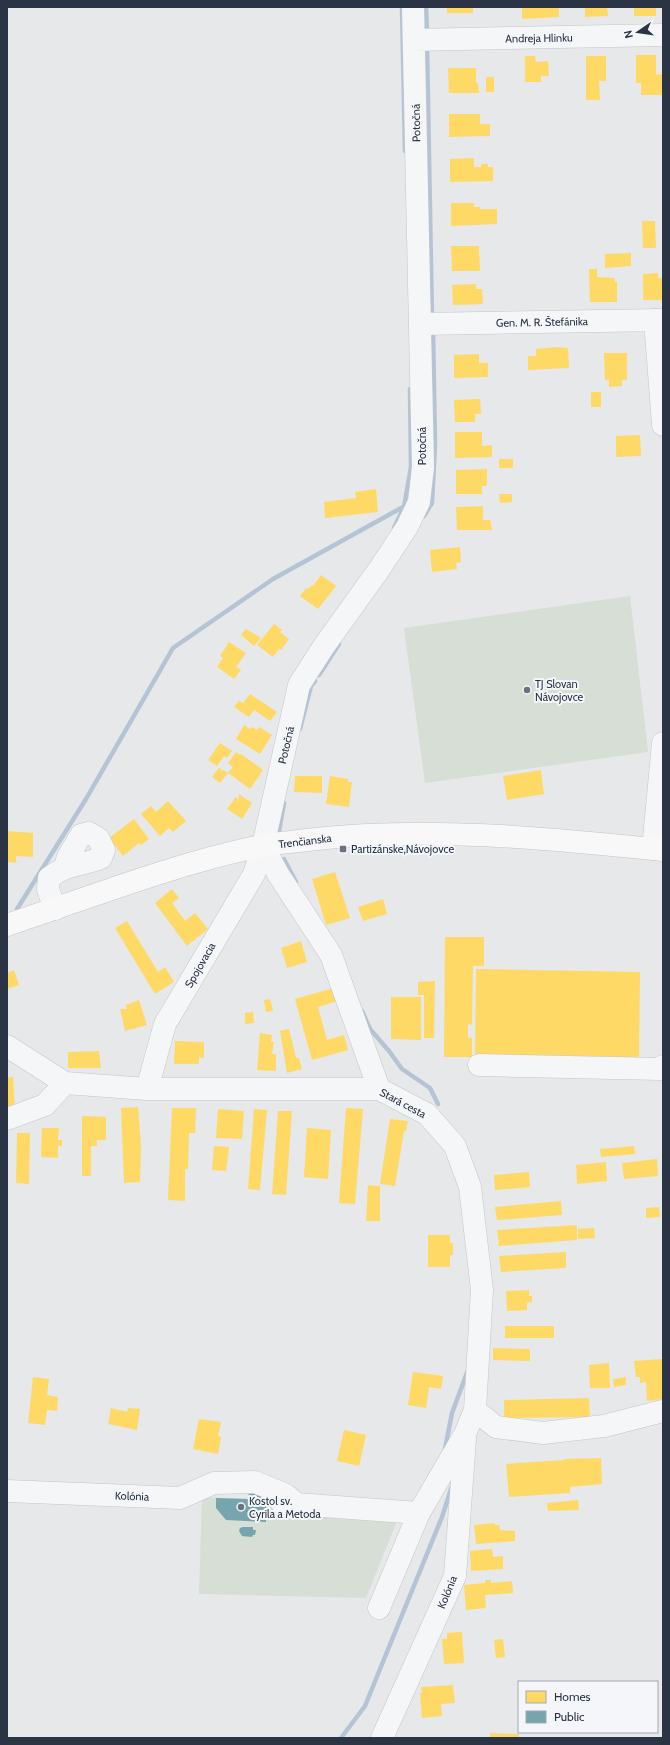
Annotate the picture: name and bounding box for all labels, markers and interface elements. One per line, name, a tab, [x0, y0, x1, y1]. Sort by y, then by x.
north arrow	[618, 12, 658, 52]
text: N	[621, 29, 636, 40]
street label: Andreja Hlinku	[505, 30, 573, 46]
street label: Potočná	[409, 103, 423, 142]
street label: Gen. M. R. Štefánika	[496, 314, 589, 330]
street label: Potočná	[415, 426, 429, 465]
place label: TJ Slovan Návojovce	[535, 677, 584, 704]
marker: TJ Slovan Návojovce	[522, 685, 532, 695]
street label: Potočná	[275, 724, 297, 765]
street label: Trenčianska	[278, 831, 333, 851]
place label: Partizánske,Návojovce	[351, 842, 454, 856]
marker: Partizánske,Návojovce	[338, 844, 348, 854]
street label: Spojovacia	[181, 939, 219, 990]
street label: Stará cesta	[377, 1085, 429, 1121]
street label: Kolónia	[115, 1488, 150, 1504]
place label: Kostol sv. Cyrila a Metoda	[249, 1494, 321, 1521]
marker: Kostol sv. Cyrila a Metoda	[236, 1502, 246, 1512]
street label: Kolónia	[434, 1573, 460, 1611]
legend	[518, 1681, 658, 1733]
text: Homes	[554, 1689, 591, 1704]
text: Public	[554, 1709, 585, 1724]

